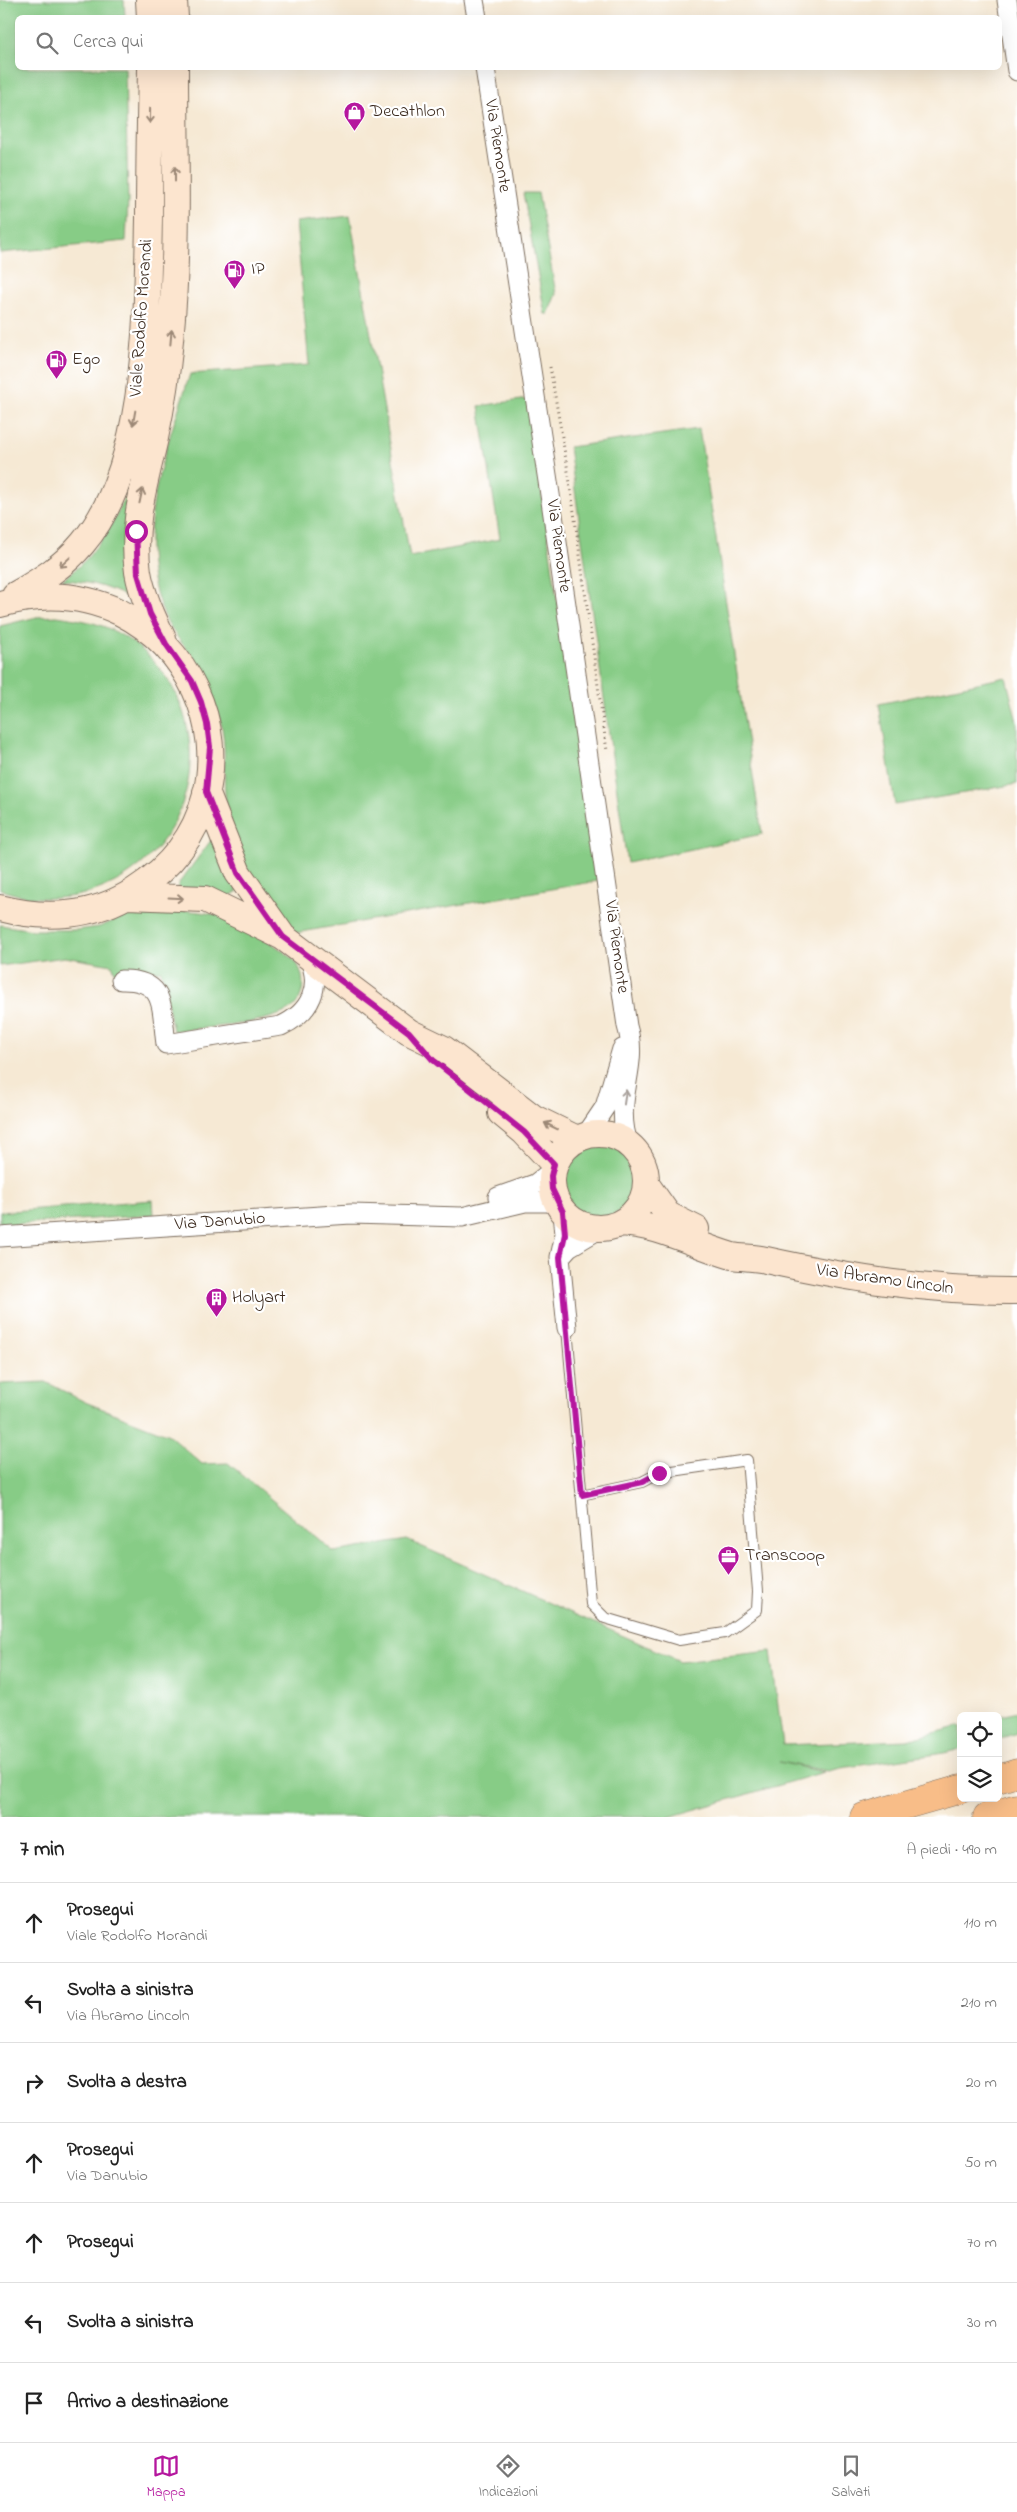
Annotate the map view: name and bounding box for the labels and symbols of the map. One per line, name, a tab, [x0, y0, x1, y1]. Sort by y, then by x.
street label: Via Piemonte	[477, 97, 517, 195]
place label: Decathlon	[369, 99, 445, 125]
shop icon: Decathlon	[342, 100, 366, 131]
one-way arrow	[145, 108, 155, 124]
one-way arrow	[170, 167, 180, 183]
street label: Viale Rodolfo Morandi	[123, 238, 160, 399]
place label: IP	[251, 257, 265, 283]
fuel station icon: IP	[223, 258, 247, 289]
one-way arrow	[166, 329, 175, 345]
place label: Ego	[72, 347, 100, 374]
fuel station icon: Ego	[44, 348, 68, 379]
one-way arrow	[128, 409, 138, 425]
one-way arrow	[137, 489, 146, 505]
street label: Via Piemonte	[538, 497, 578, 595]
route start	[125, 520, 148, 543]
one-way arrow	[59, 556, 71, 568]
one-way arrow	[168, 893, 184, 902]
street label: Via Piemonte	[596, 898, 636, 996]
one-way arrow	[620, 1090, 630, 1106]
one-way arrow	[544, 1121, 559, 1130]
street label: Via Danubio	[173, 1206, 266, 1238]
street label: Via Abramo Lincoln	[814, 1257, 955, 1302]
place label: Holyart	[232, 1285, 286, 1311]
building icon: Holyart	[204, 1286, 228, 1317]
route end	[648, 1462, 671, 1485]
place label: Transcoop	[745, 1543, 825, 1569]
office icon: Transcoop	[717, 1544, 741, 1575]

